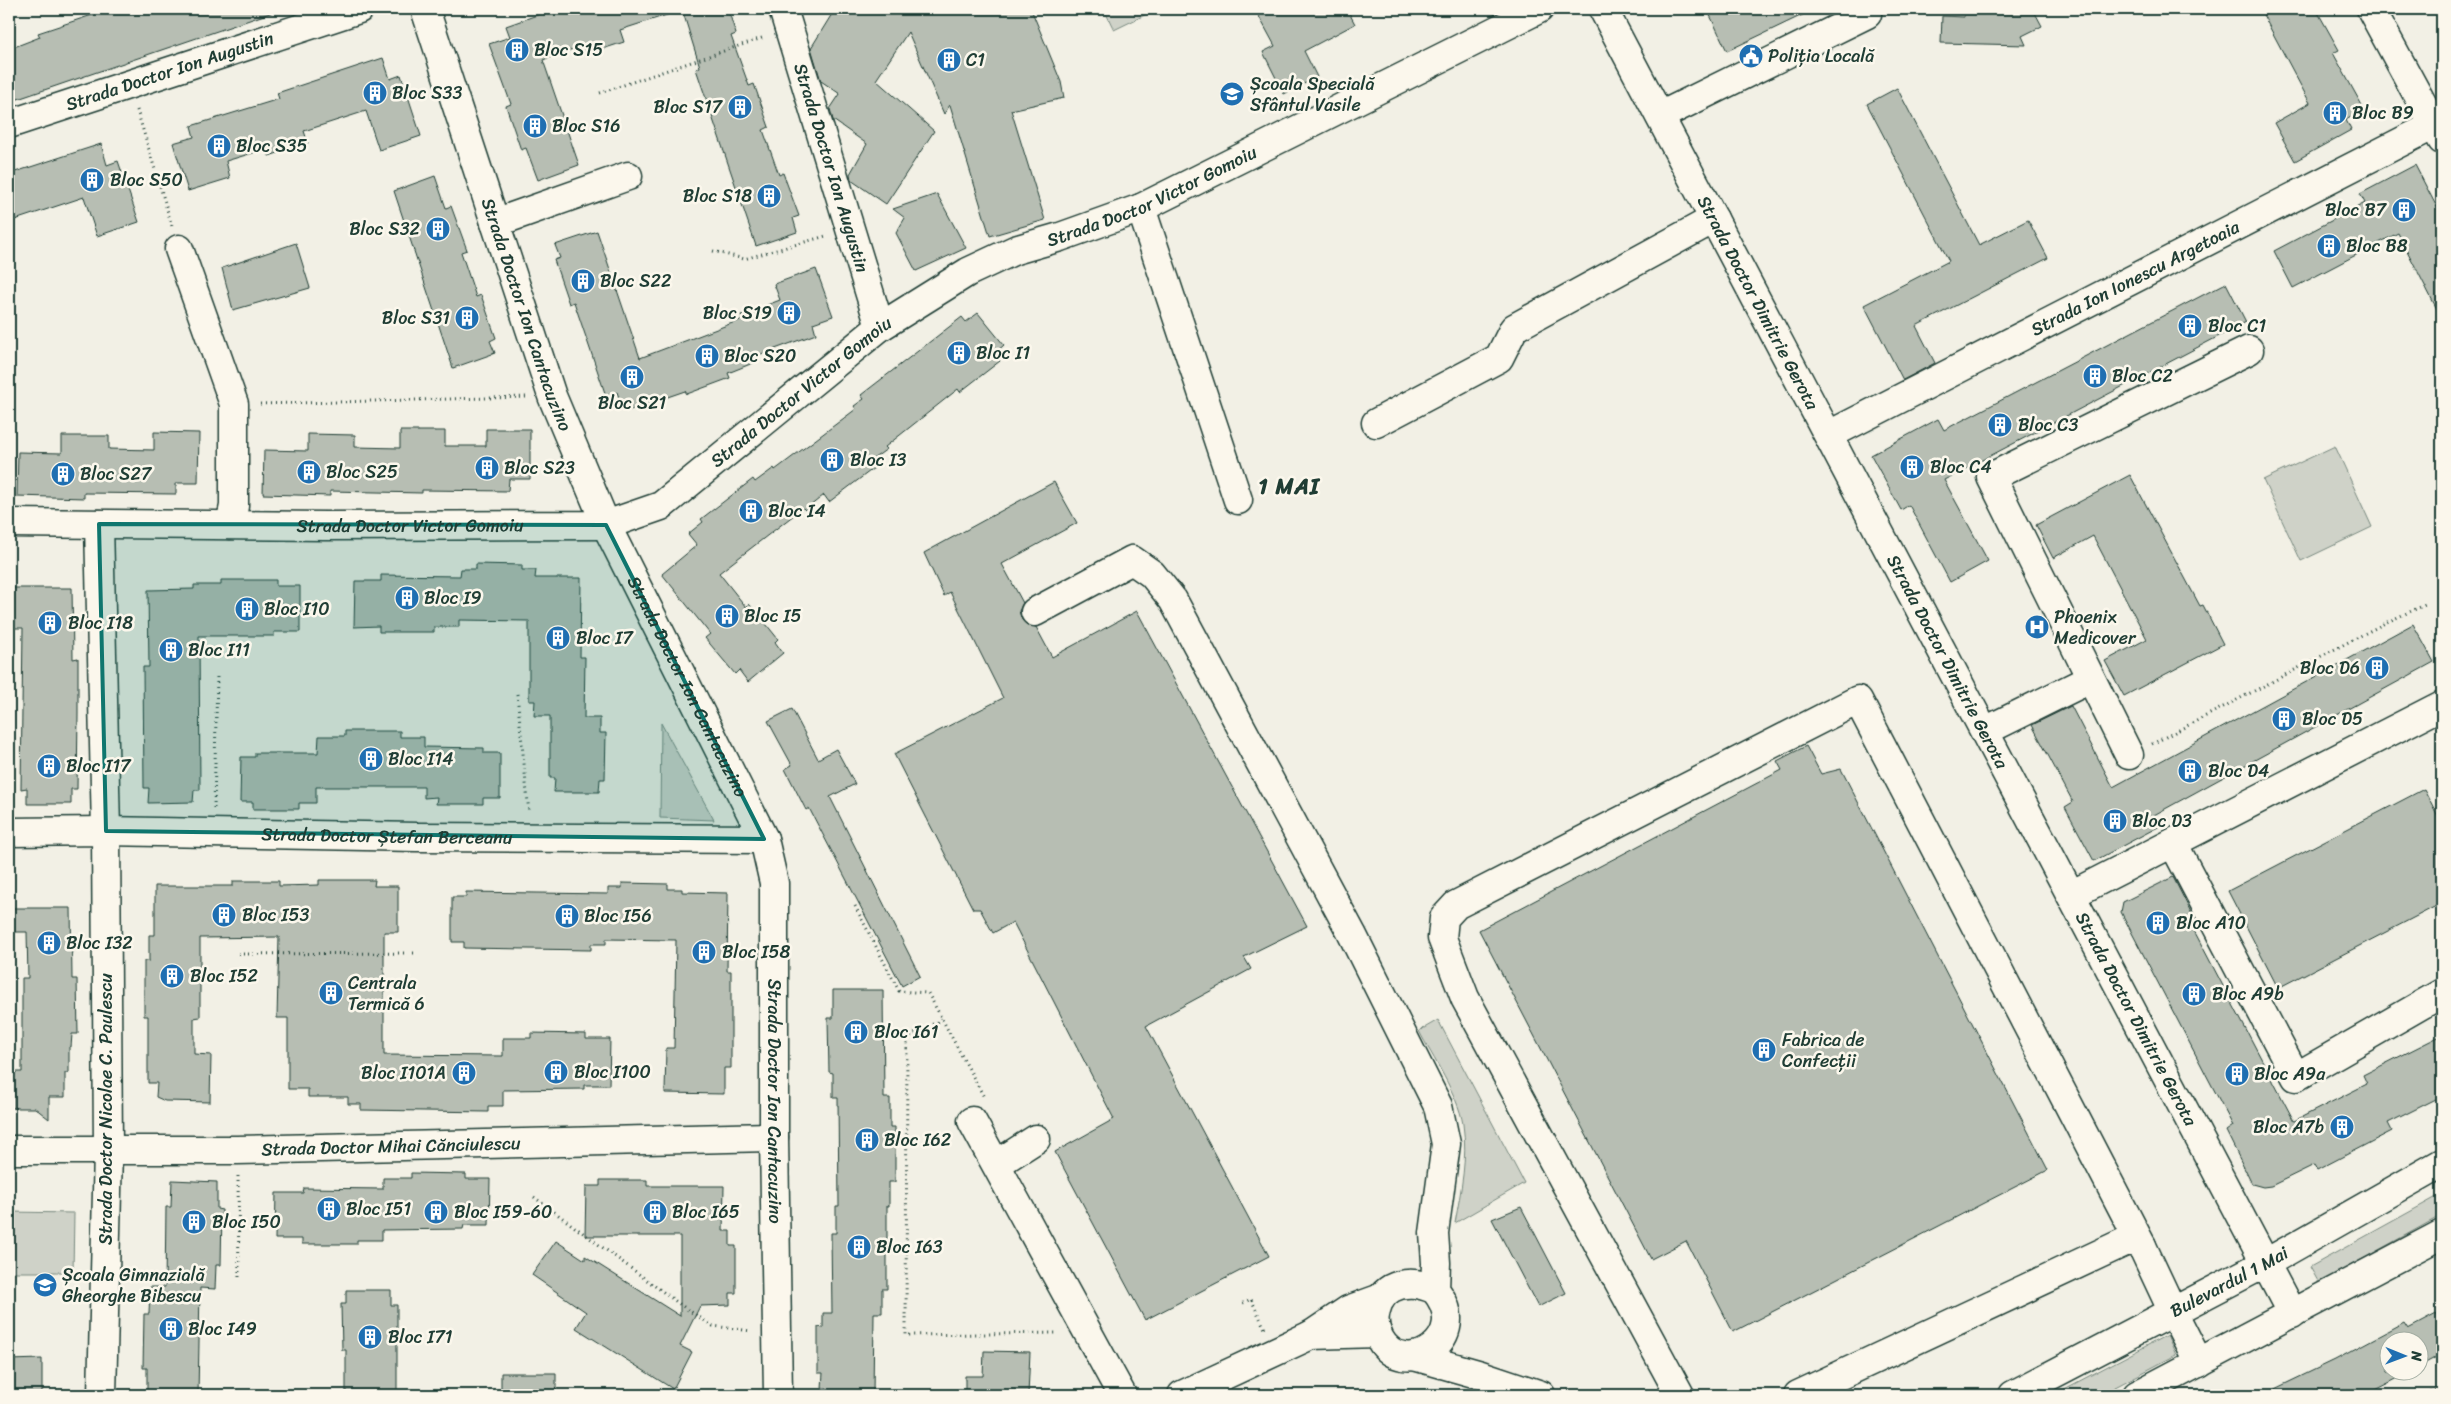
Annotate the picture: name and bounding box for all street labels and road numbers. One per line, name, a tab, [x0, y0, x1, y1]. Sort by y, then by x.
street label: Strada Doctor Ion Augustin	[61, 22, 278, 120]
street label: Strada Doctor Ion Augustin	[784, 59, 879, 277]
street label: Strada Doctor Victor Gomoiu	[1043, 136, 1263, 256]
street label: Strada Doctor Dimitrie Gerota	[1688, 190, 1828, 416]
street label: Strada Doctor Ion Cantacuzino	[472, 194, 581, 436]
street label: Strada Ion Ionescu Argetoaia	[2025, 211, 2246, 345]
street label: Strada Doctor Victor Gomoiu	[703, 307, 899, 476]
street label: Strada Doctor Victor Gomoiu	[296, 509, 524, 542]
street label: Strada Doctor Dimitrie Gerota	[1878, 549, 2018, 775]
street label: Strada Doctor Ion Cantacuzino	[618, 570, 757, 803]
street label: Strada Doctor Ștefan Berceanu	[261, 818, 513, 854]
street label: Strada Doctor Dimitrie Gerota	[2066, 906, 2207, 1133]
street label: Strada Doctor Nicolae C. Paulescu	[90, 973, 122, 1245]
street label: Strada Doctor Ion Cantacuzino	[758, 979, 791, 1224]
street label: Strada Doctor Mihai Cănciulescu	[261, 1127, 521, 1165]
street label: Bulevardul 1 Mai	[2164, 1237, 2296, 1326]

